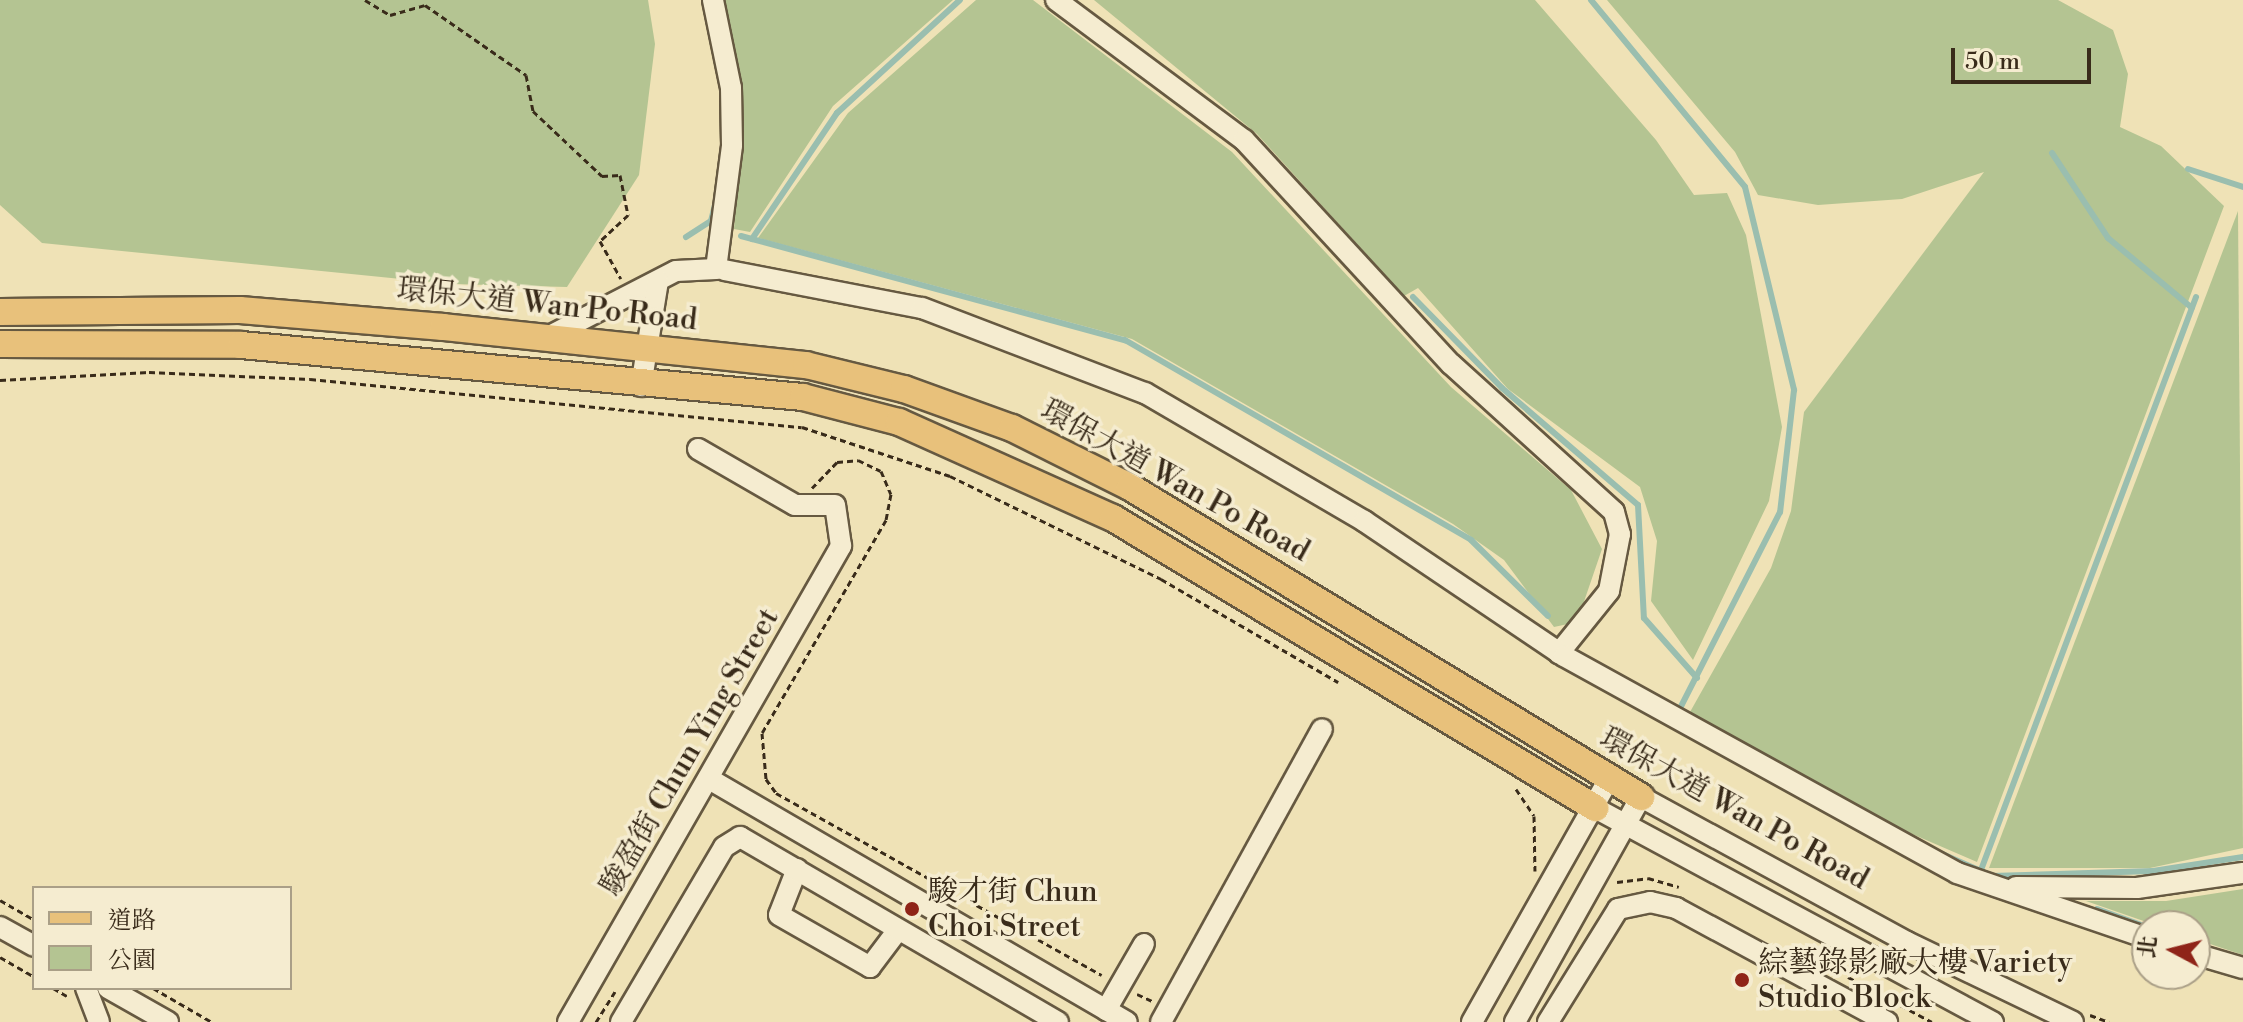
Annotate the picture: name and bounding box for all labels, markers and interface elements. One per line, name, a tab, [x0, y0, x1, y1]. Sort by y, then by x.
scale bar	[1955, 32, 2095, 82]
text: 50 m	[1965, 47, 2020, 77]
street label: 環保大道 Wan Po Road	[395, 271, 699, 339]
street label: 環保大道 Wan Po Road	[1034, 392, 1316, 570]
street label: 駿盈街 Chun Ying Street	[593, 602, 787, 902]
street label: 環保大道 Wan Po Road	[1593, 720, 1875, 898]
place label: 駿才街 Chun Choi Street	[928, 874, 1098, 944]
legend	[32, 886, 292, 990]
marker: 駿才街 Chun Choi Street	[903, 900, 921, 918]
text: 道路	[108, 906, 156, 936]
north arrow	[2131, 910, 2211, 990]
text: 北	[2134, 935, 2163, 960]
place label: 綜藝錄影廠大樓 Variety Studio Block	[1758, 945, 2072, 1016]
text: 公園	[108, 946, 156, 976]
marker: 綜藝錄影廠大樓 Variety Studio Block	[1733, 971, 1751, 989]

